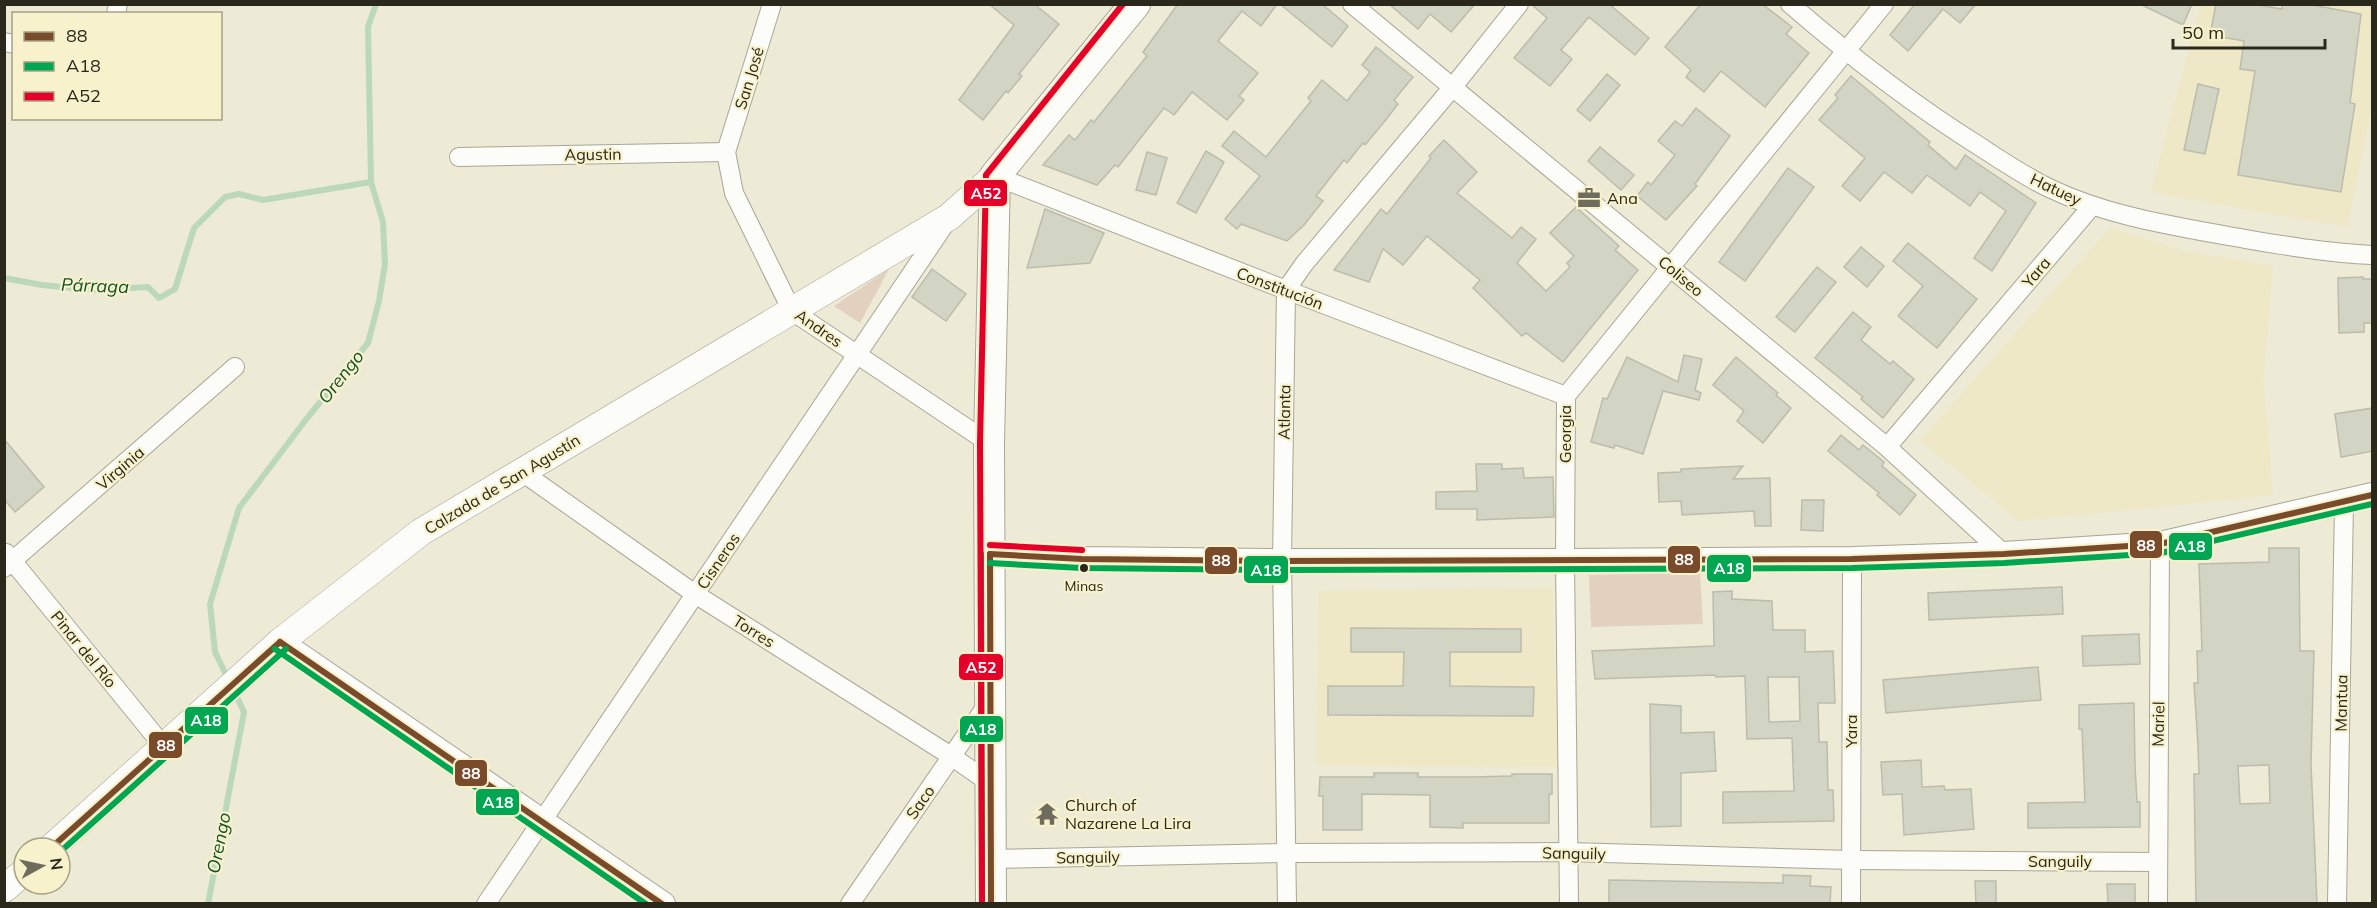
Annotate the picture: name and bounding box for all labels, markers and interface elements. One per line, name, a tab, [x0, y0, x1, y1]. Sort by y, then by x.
legend	[12, 12, 222, 120]
scale bar	[2173, 12, 2324, 50]
text: 50 m	[2182, 21, 2224, 44]
text: 88	[66, 24, 88, 47]
street label: San José	[730, 44, 768, 112]
text: A18	[66, 54, 101, 77]
text: A52	[66, 84, 101, 107]
street label: Agustin	[564, 144, 622, 164]
street label: Hatuey	[2027, 169, 2085, 210]
line badge: A52	[963, 179, 1008, 207]
text: A52	[970, 183, 1002, 203]
office icon: Ana	[1576, 185, 1602, 211]
place label: Ana	[1607, 188, 1638, 208]
street label: Coliseo	[1654, 251, 1708, 301]
street label: Yara	[2017, 253, 2054, 292]
street label: Constitución	[1234, 262, 1326, 314]
water label: Párraga	[61, 273, 130, 298]
street label: Andres	[792, 305, 847, 351]
water label: Orengo	[313, 345, 369, 408]
street label: Atlanta	[1274, 384, 1294, 440]
street label: Georgia	[1555, 405, 1575, 463]
street label: Calzada de San Agustín	[421, 430, 583, 538]
street label: Virginia	[92, 442, 148, 494]
street label: Cisneros	[692, 529, 744, 593]
line badge: 88	[2129, 530, 2163, 559]
line badge: A18	[2168, 532, 2213, 561]
text: 88	[2136, 535, 2156, 555]
text: A18	[2174, 536, 2206, 556]
line badge: 88	[1667, 545, 1701, 574]
line badge: 88	[1204, 546, 1238, 575]
text: 88	[1674, 549, 1694, 569]
text: 88	[1211, 550, 1231, 570]
line badge: A18	[1706, 554, 1752, 583]
line badge: A18	[1243, 555, 1289, 584]
text: A18	[1713, 558, 1745, 578]
text: A18	[1250, 560, 1282, 580]
marker: Minas	[1078, 562, 1090, 574]
place label: Minas	[1065, 577, 1103, 595]
street label: Pinar del Río	[47, 606, 121, 692]
street label: Torres	[729, 610, 779, 652]
line badge: A52	[958, 653, 1004, 681]
text: A52	[965, 657, 997, 677]
street label: Mantua	[2331, 674, 2351, 732]
street label: Mariel	[2148, 701, 2168, 747]
line badge: A18	[184, 706, 229, 735]
text: A18	[190, 710, 222, 730]
street label: Yara	[1841, 714, 1861, 749]
line badge: A18	[959, 715, 1004, 743]
text: A18	[965, 719, 997, 739]
line badge: 88	[148, 731, 183, 759]
text: 88	[156, 735, 176, 755]
line badge: 88	[454, 759, 488, 787]
text: 88	[461, 763, 481, 783]
street label: Saco	[901, 781, 939, 823]
line badge: A18	[475, 788, 520, 816]
text: A18	[482, 792, 514, 812]
place label: Church of Nazarene La Lira	[1065, 795, 1191, 833]
temple icon: Church of Nazarene La Lira	[1034, 801, 1060, 827]
water label: Orengo	[201, 810, 236, 875]
north arrow	[12, 836, 72, 896]
street label: Sanguily	[1542, 842, 1607, 864]
street label: Sanguily	[1056, 846, 1121, 868]
street label: Sanguily	[2028, 851, 2092, 871]
text: N	[46, 857, 68, 871]

